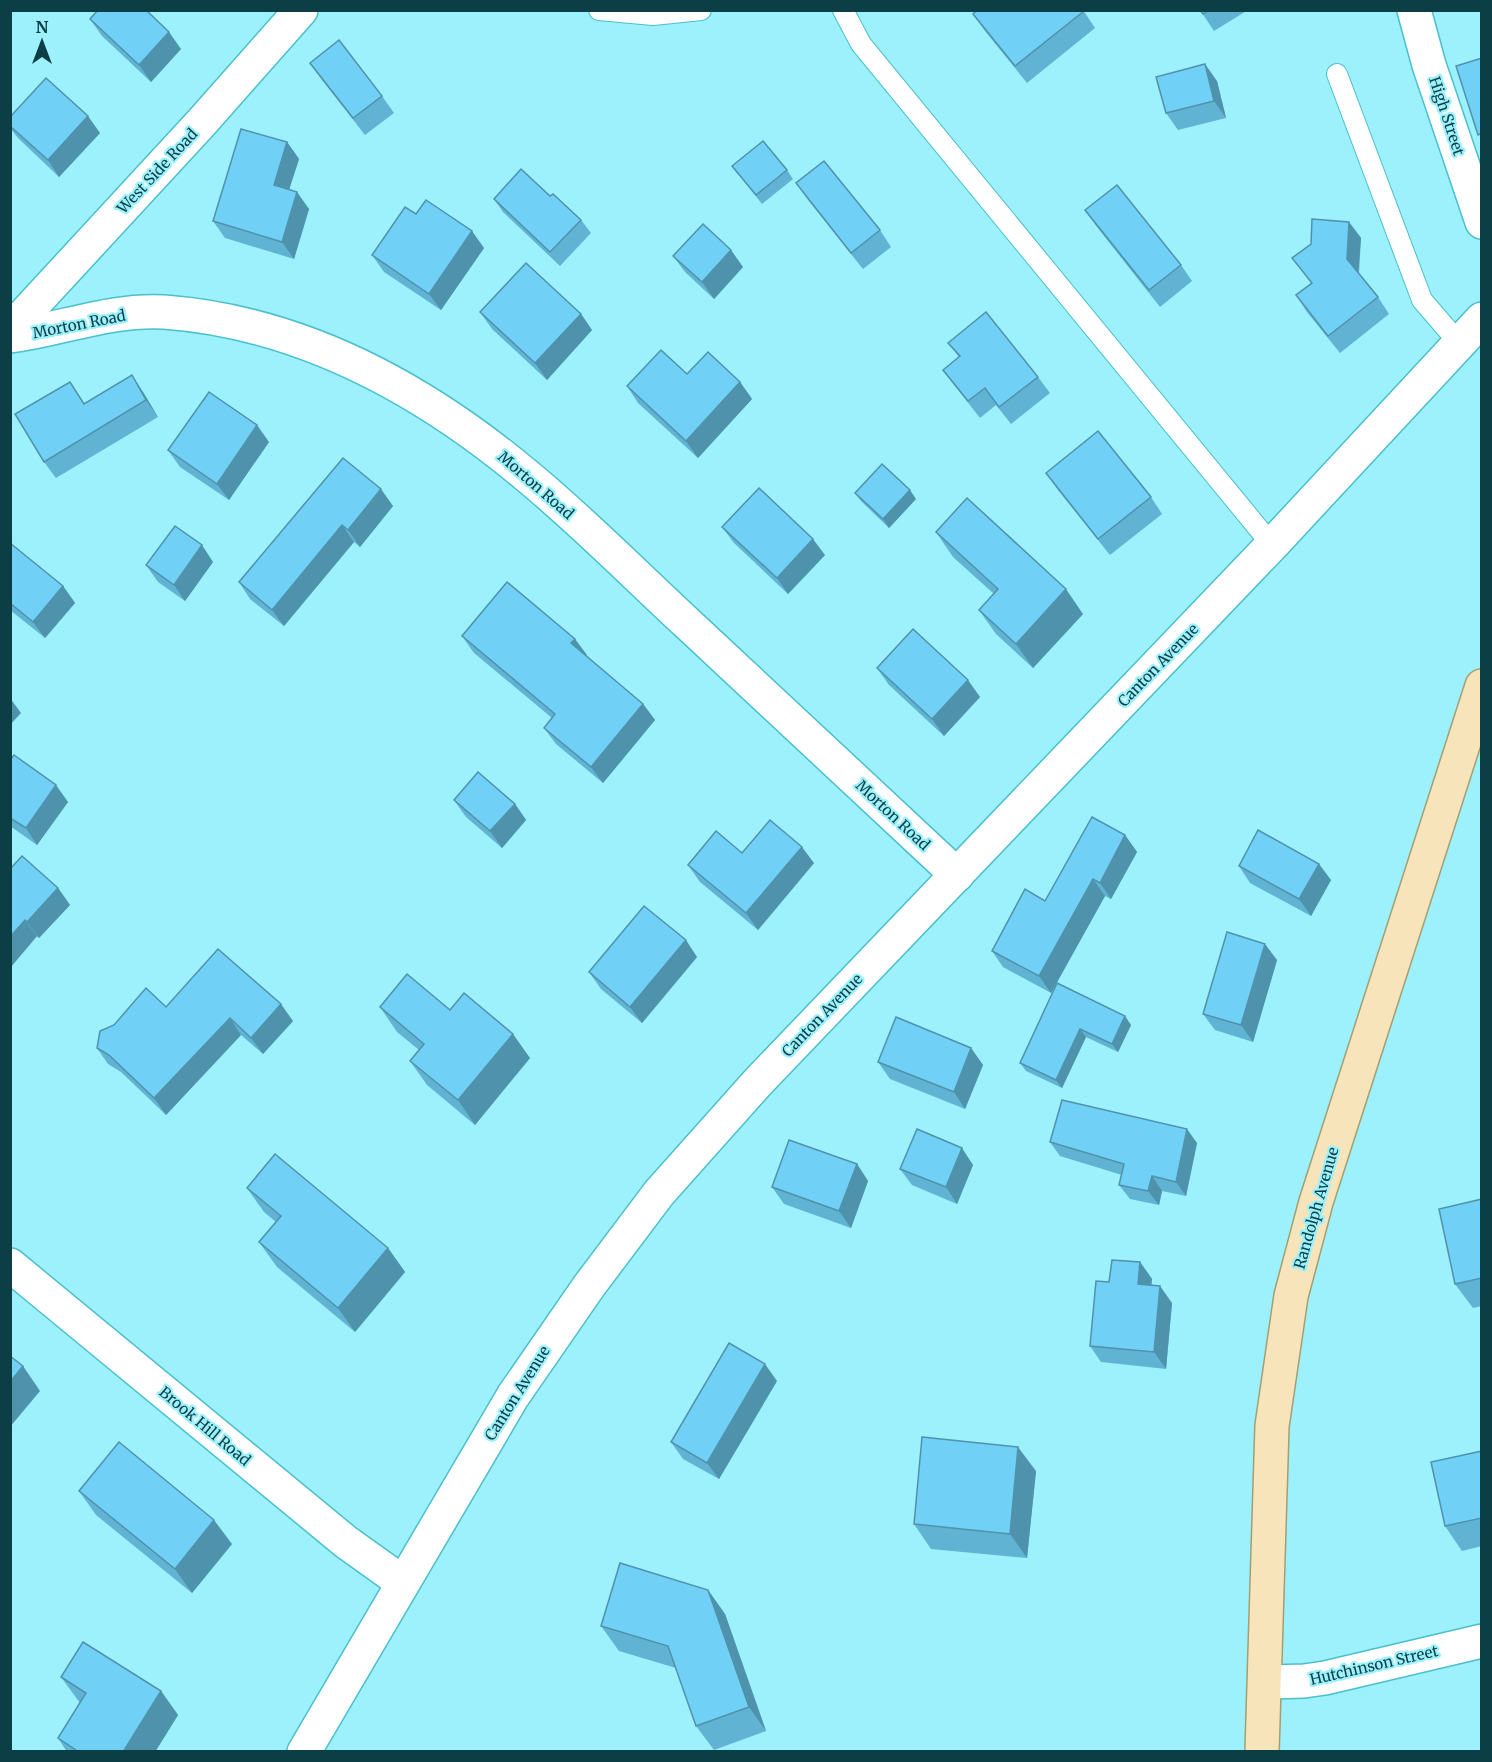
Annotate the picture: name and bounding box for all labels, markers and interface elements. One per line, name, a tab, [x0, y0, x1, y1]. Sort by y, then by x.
north arrow	[12, 12, 72, 72]
text: N	[36, 17, 49, 37]
street label: High Street	[1425, 74, 1469, 158]
street label: West Side Road	[112, 124, 201, 218]
street label: Morton Road	[31, 306, 127, 342]
street label: Morton Road	[494, 447, 578, 523]
street label: Canton Avenue	[1114, 619, 1202, 710]
street label: Morton Road	[852, 776, 934, 854]
street label: Canton Avenue	[778, 969, 866, 1060]
street label: Randolph Avenue	[1290, 1145, 1343, 1271]
street label: Canton Avenue	[480, 1342, 554, 1444]
street label: Brook Hill Road	[156, 1382, 254, 1470]
street label: Hutchinson Street	[1308, 1641, 1440, 1689]

